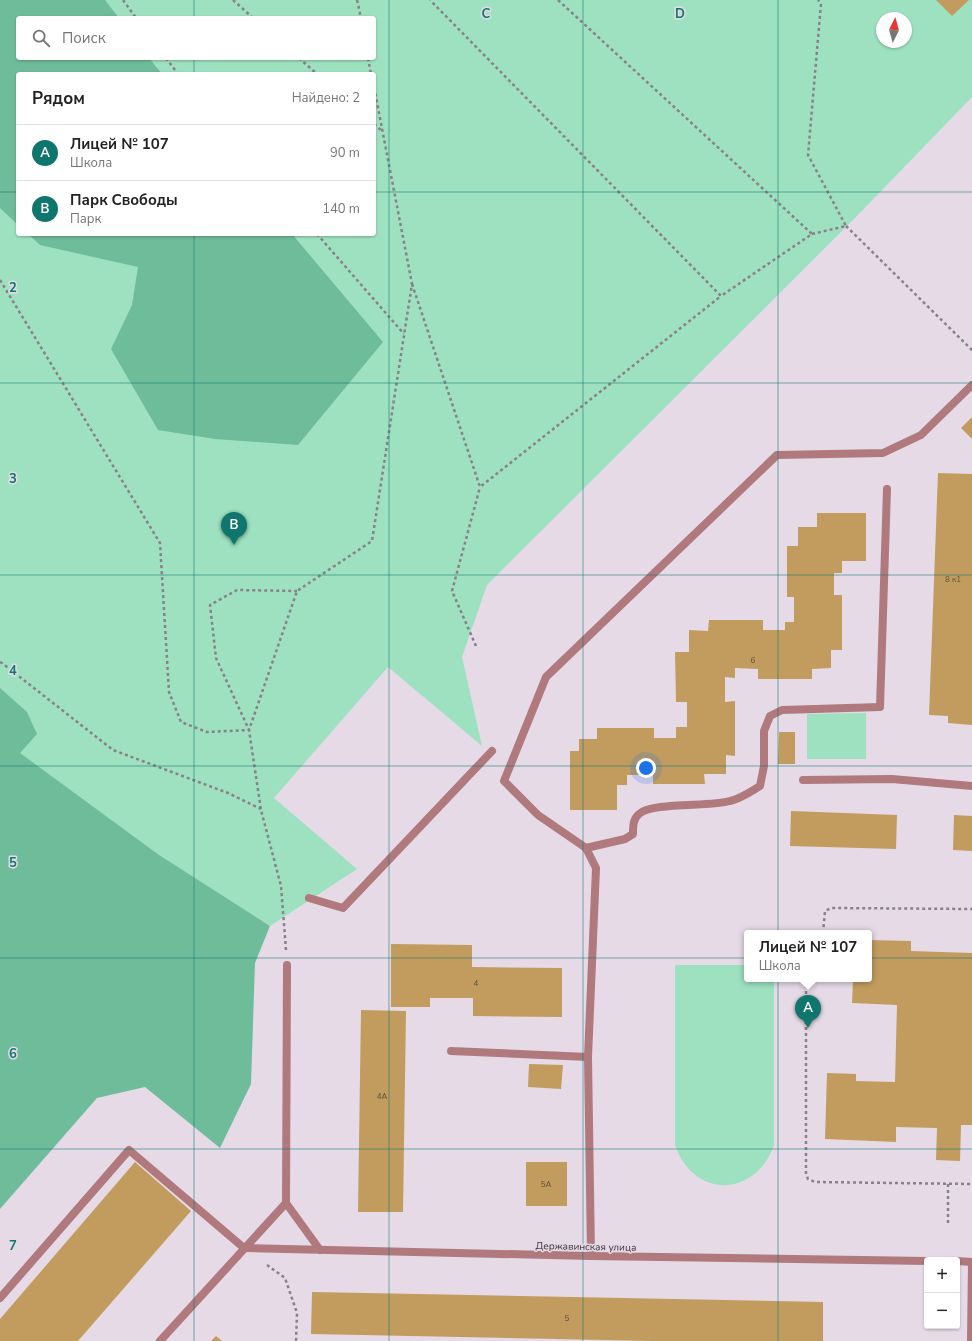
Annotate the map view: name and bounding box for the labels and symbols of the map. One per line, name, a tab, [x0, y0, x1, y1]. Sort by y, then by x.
text: C	[482, 5, 491, 23]
text: D	[675, 5, 685, 23]
north arrow	[876, 12, 912, 48]
text: 2	[9, 279, 17, 297]
text: 3	[9, 470, 17, 488]
pin: B	[221, 512, 247, 545]
house number: 8 к1	[945, 574, 961, 585]
house number: 6	[751, 655, 756, 666]
text: 4	[9, 662, 17, 680]
your location	[636, 758, 656, 778]
text: 5	[9, 854, 17, 872]
house number: 4	[474, 978, 479, 989]
pin: A	[795, 995, 821, 1028]
text: 6	[9, 1045, 17, 1063]
house number: 4А	[377, 1091, 387, 1102]
house number: 5А	[541, 1179, 551, 1190]
text: 7	[9, 1237, 17, 1255]
street label: Державинская улица	[535, 1239, 636, 1255]
house number: 5	[565, 1313, 570, 1324]

